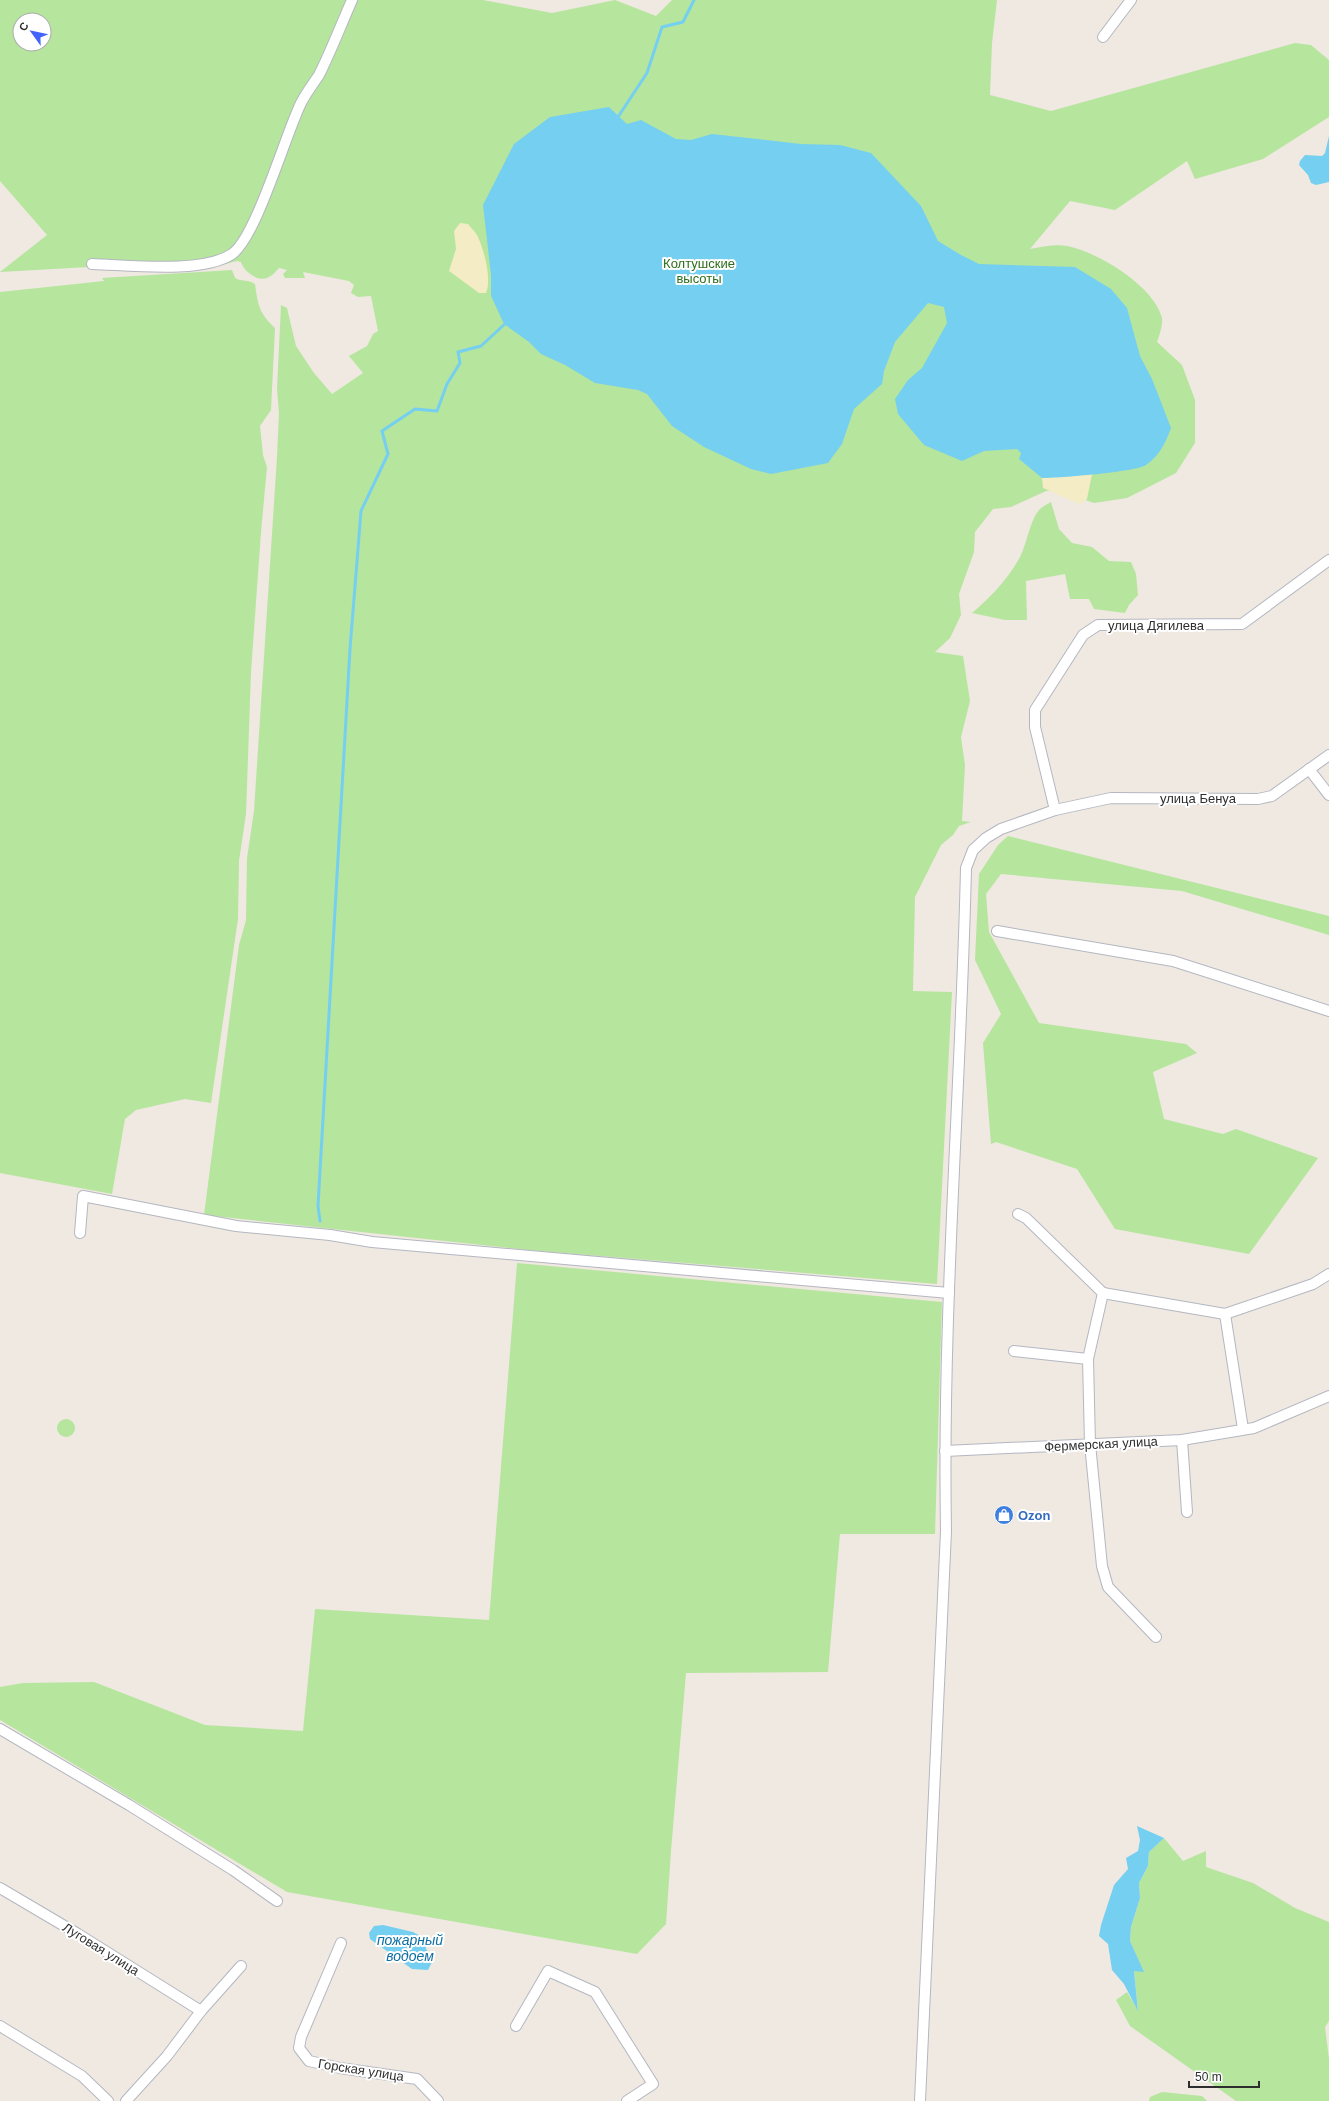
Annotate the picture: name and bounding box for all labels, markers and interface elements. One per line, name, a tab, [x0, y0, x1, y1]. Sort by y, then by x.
north arrow	[12, 12, 52, 52]
text: С	[16, 20, 31, 33]
park label: Колтушские высоты	[663, 256, 735, 286]
street label: улица Дягилева	[1108, 618, 1205, 633]
street label: улица Бенуа	[1160, 791, 1237, 806]
street label: Фермерская улица	[1044, 1433, 1159, 1454]
shop icon: Ozon	[993, 1504, 1015, 1526]
place label: Ozon	[1018, 1508, 1051, 1523]
street label: Луговая улица	[60, 1920, 143, 1979]
water label: пожарный водоем	[377, 1932, 443, 1964]
street label: Горская улица	[317, 2056, 406, 2084]
scale bar	[1189, 2063, 1259, 2089]
text: 50 m	[1195, 2070, 1222, 2084]

